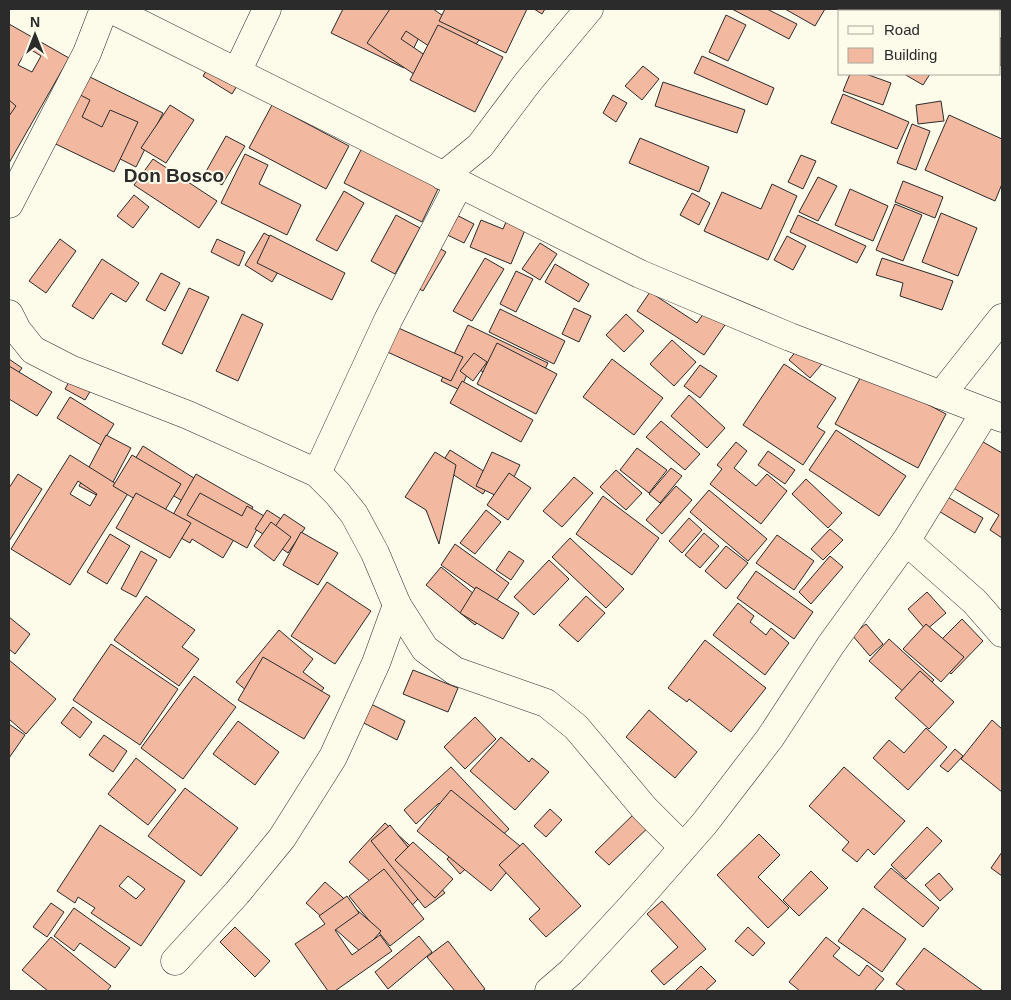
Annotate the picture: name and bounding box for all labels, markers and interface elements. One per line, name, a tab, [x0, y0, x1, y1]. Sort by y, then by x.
north arrow	[10, 10, 60, 60]
legend	[838, 10, 1001, 75]
text: N	[30, 14, 40, 30]
text: Road	[884, 21, 920, 38]
text: Building	[884, 46, 937, 63]
district label: Don Bosco	[124, 165, 224, 186]

